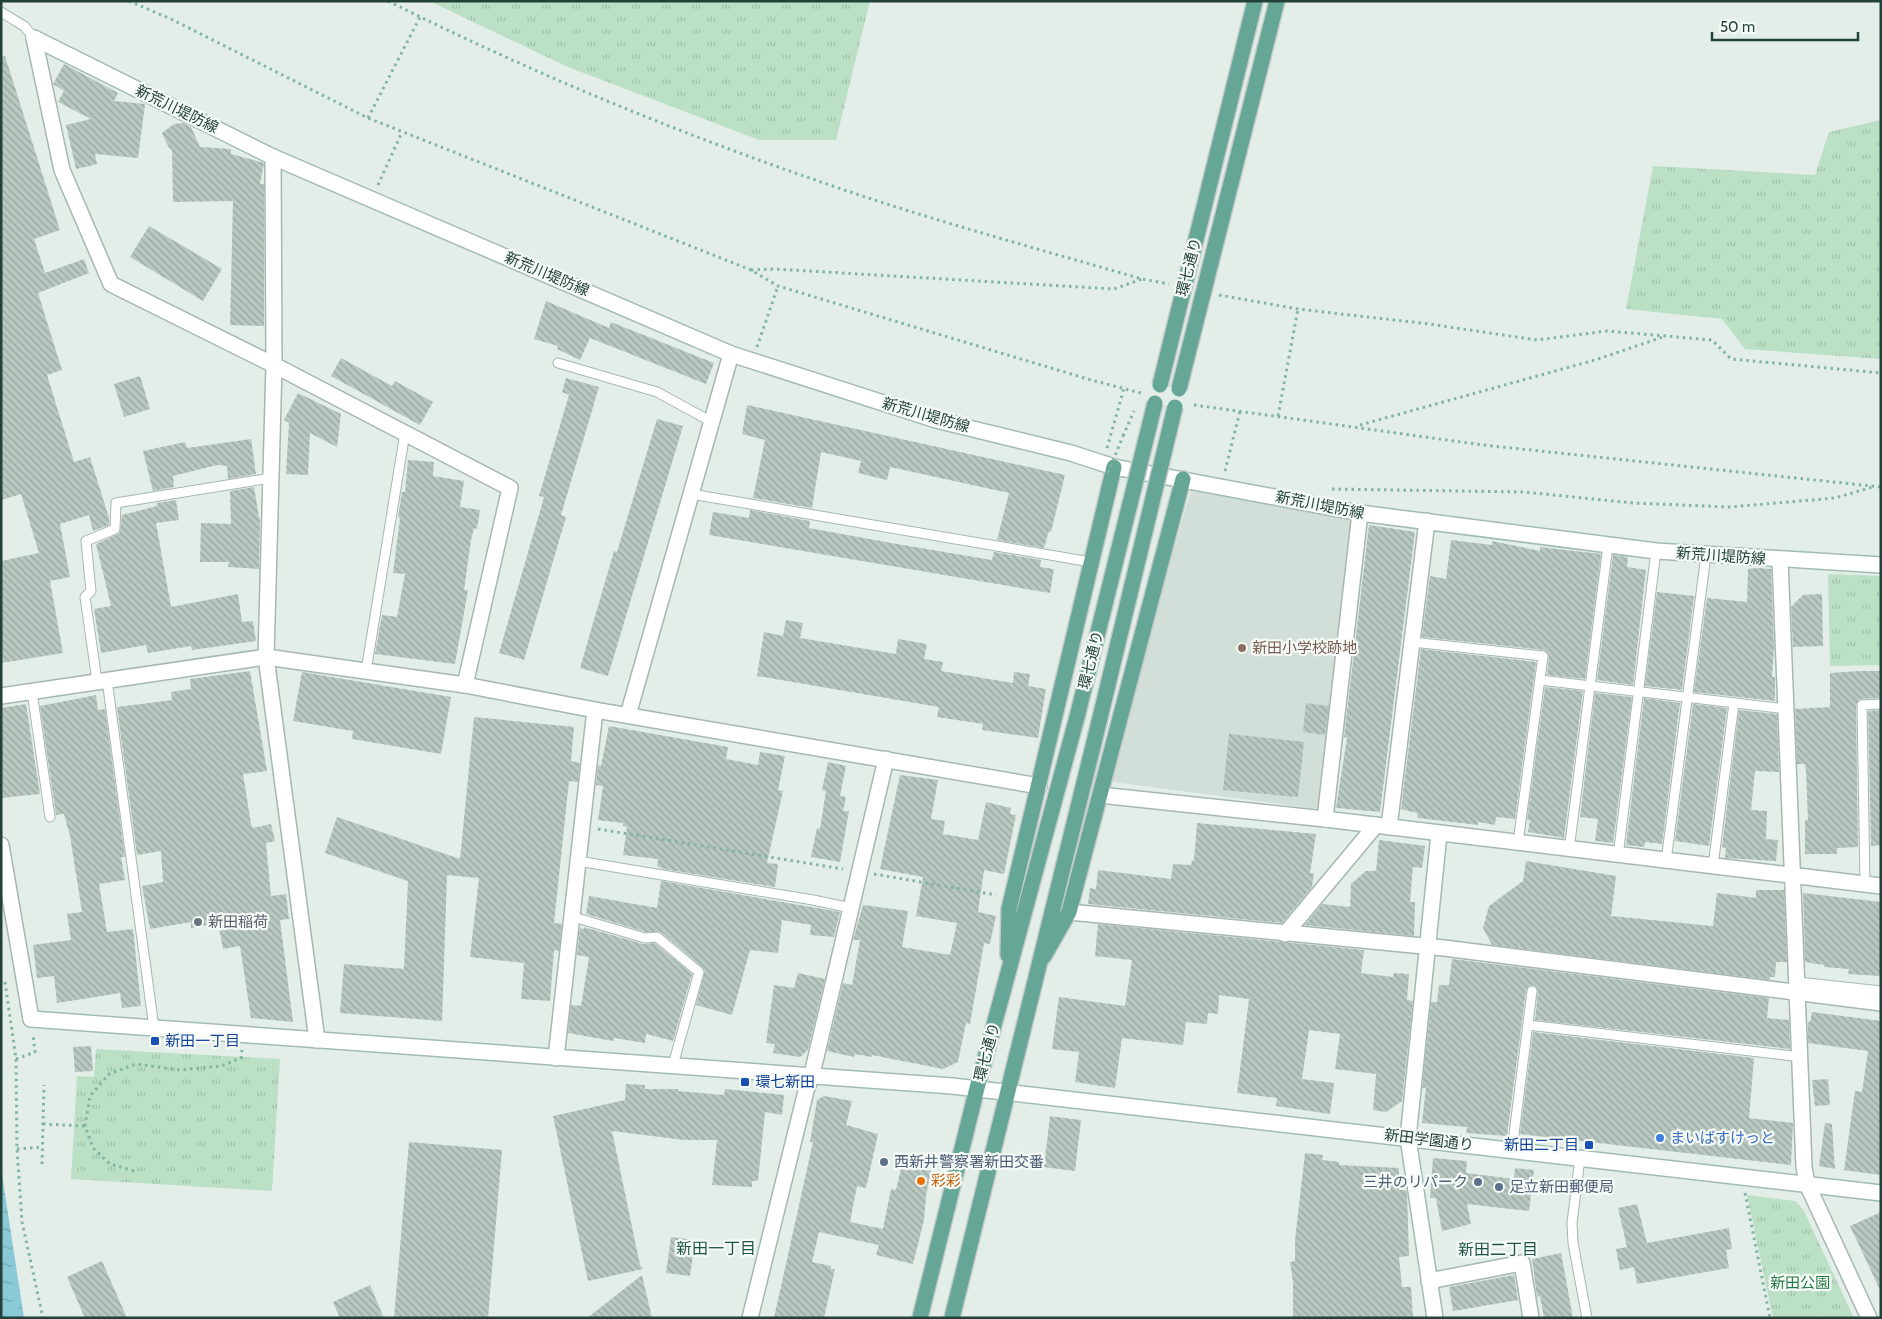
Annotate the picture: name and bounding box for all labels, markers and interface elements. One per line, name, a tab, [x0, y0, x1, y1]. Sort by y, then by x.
scale bar	[1712, 10, 1858, 42]
text: 50 m	[1720, 18, 1755, 36]
street label: 新荒川堤防線	[133, 81, 221, 137]
street label: 環七通り	[1173, 236, 1205, 298]
street label: 新荒川堤防線	[502, 248, 592, 300]
street label: 新荒川堤防線	[880, 394, 972, 436]
street label: 新荒川堤防線	[1274, 488, 1366, 522]
street label: 新荒川堤防線	[1675, 544, 1767, 568]
street label: 環七通り	[1075, 629, 1107, 691]
place label: 新田小学校跡地	[1252, 639, 1357, 657]
marker: 新田小学校跡地	[1236, 642, 1248, 654]
place label: 新田稲荷	[208, 913, 268, 931]
marker: 新田稲荷	[192, 916, 204, 928]
street label: 環七通り	[971, 1021, 1003, 1083]
place label: 新田一丁目	[165, 1032, 240, 1050]
marker: 新田一丁目	[149, 1035, 161, 1047]
place label: 環七新田	[755, 1073, 815, 1091]
marker: 環七新田	[739, 1076, 751, 1088]
street label: 新田学園通り	[1383, 1126, 1475, 1154]
place label: まいばすけっと	[1670, 1129, 1775, 1147]
marker: まいばすけっと	[1654, 1132, 1666, 1144]
place label: 新田二丁目	[1504, 1136, 1579, 1154]
marker: 新田二丁目	[1583, 1139, 1595, 1151]
place label: 西新井警察署新田交番	[894, 1153, 1044, 1171]
marker: 西新井警察署新田交番	[878, 1156, 890, 1168]
place label: 彩彩	[931, 1172, 961, 1190]
place label: 三井のリパーク	[1363, 1173, 1468, 1191]
marker: 彩彩	[915, 1175, 927, 1187]
marker: 三井のリパーク	[1472, 1176, 1484, 1188]
place label: 足立新田郵便局	[1509, 1178, 1614, 1196]
marker: 足立新田郵便局	[1493, 1181, 1505, 1193]
district label: 新田一丁目	[676, 1239, 756, 1258]
district label: 新田二丁目	[1458, 1240, 1538, 1259]
park label: 新田公園	[1770, 1274, 1830, 1292]

